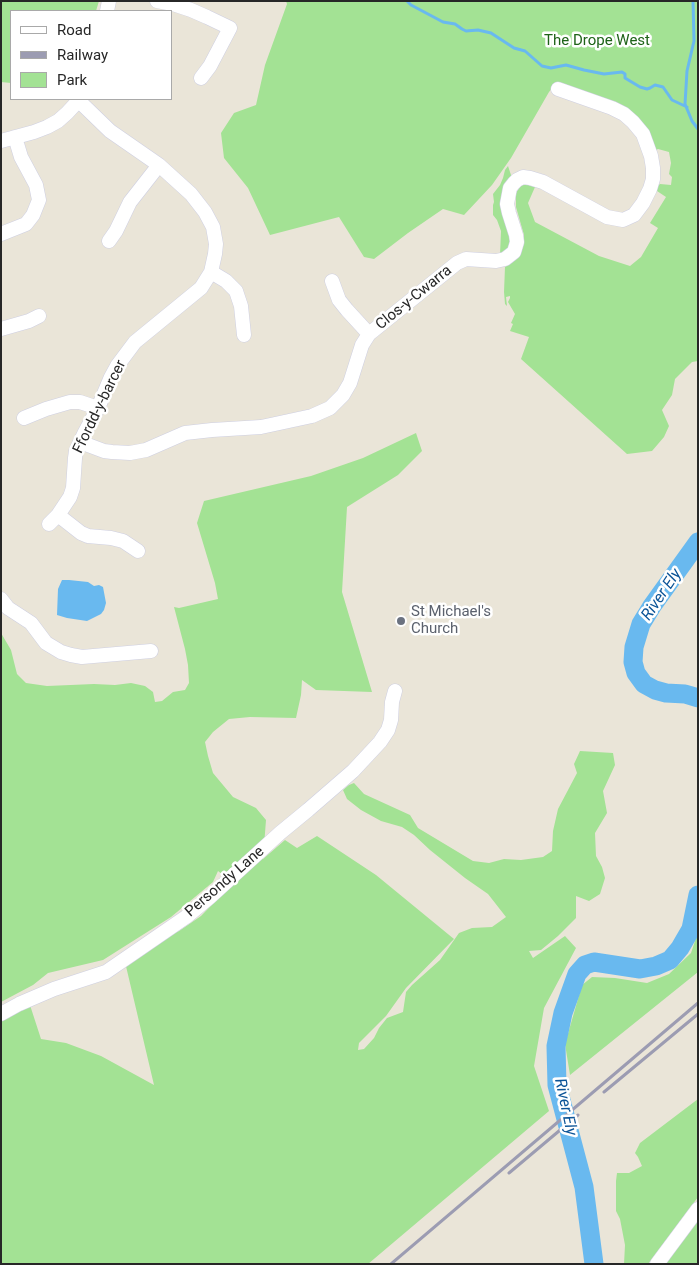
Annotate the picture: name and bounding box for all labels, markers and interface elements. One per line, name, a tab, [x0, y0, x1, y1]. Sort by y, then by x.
legend	[10, 10, 172, 100]
text: Road	[57, 21, 91, 39]
park label: The Drope West	[544, 32, 650, 50]
text: Railway	[57, 46, 108, 64]
text: Park	[57, 71, 87, 89]
street label: Clos-y-Cwarra	[372, 262, 456, 334]
street label: Ffordd-y-barcer	[70, 357, 130, 457]
water label: River Ely	[638, 566, 686, 624]
place label: St Michael's Church	[411, 603, 491, 638]
marker: St Michael's Church	[395, 615, 407, 627]
street label: Persondy Lane	[182, 843, 268, 921]
water label: River Ely	[550, 1077, 580, 1137]

